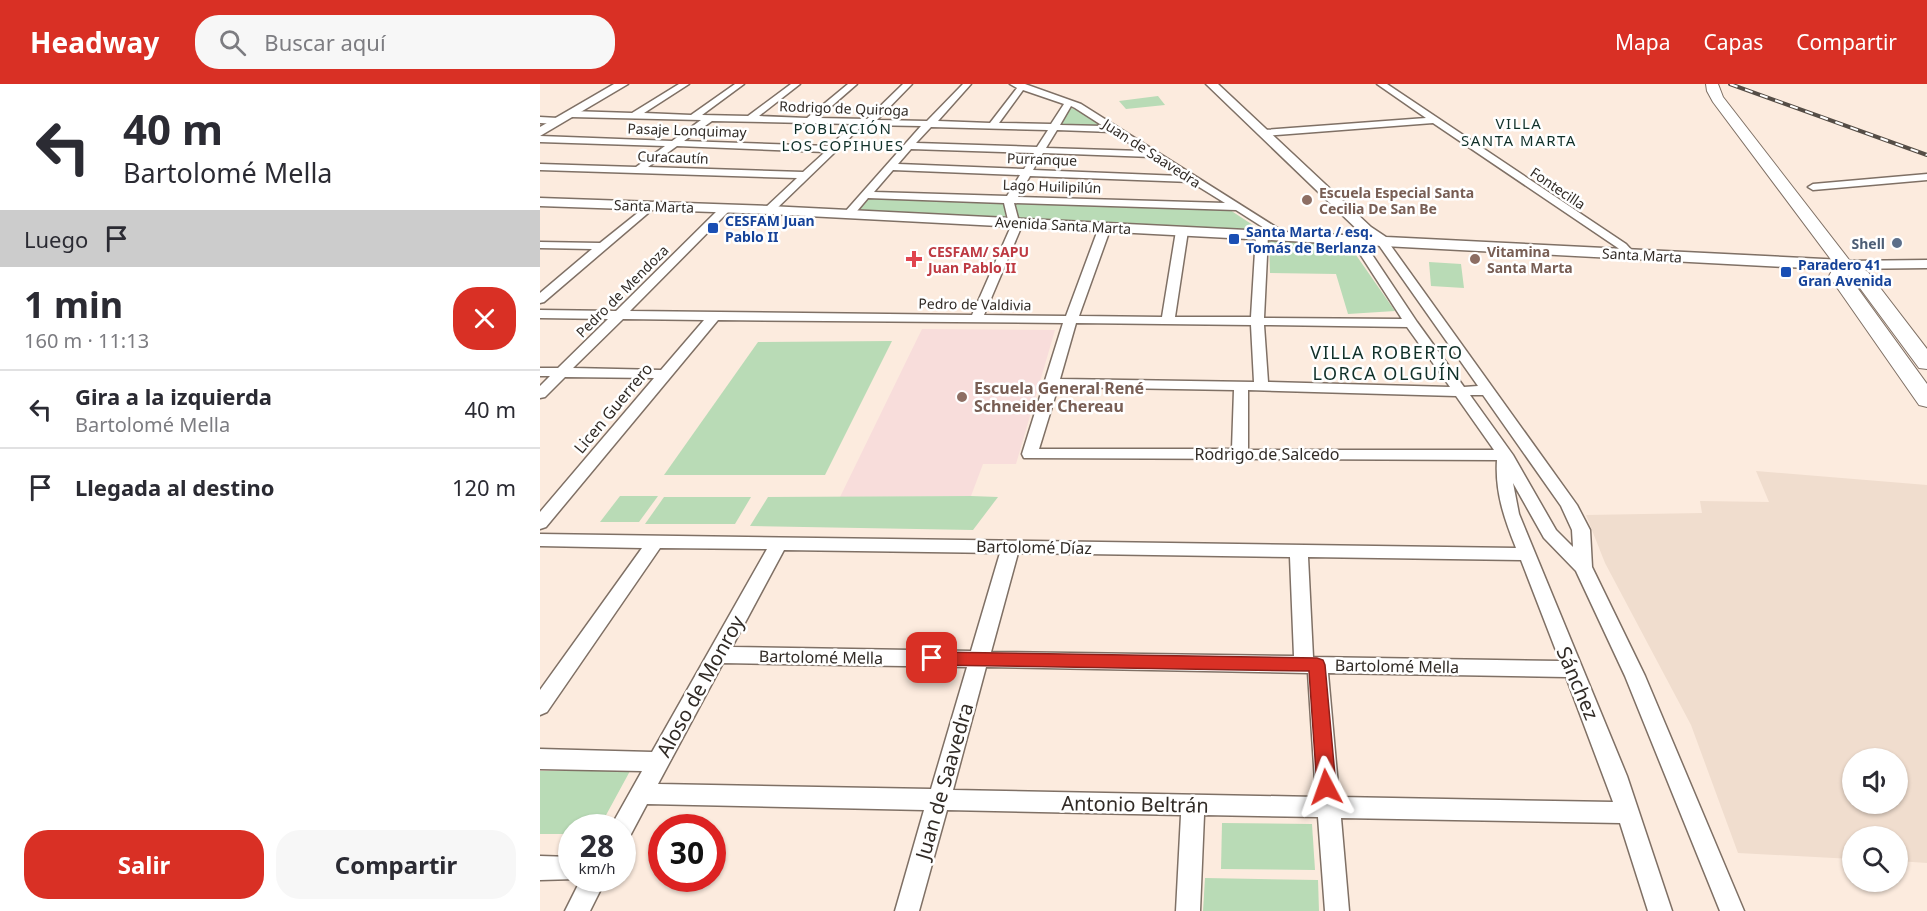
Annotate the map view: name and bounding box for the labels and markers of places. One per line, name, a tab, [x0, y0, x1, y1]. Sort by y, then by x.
place label: Escuela Especial Santa Cecilia De San Be	[1319, 183, 1474, 218]
marker: Escuela Especial Santa Cecilia De San Be	[1300, 193, 1314, 207]
place label: CESFAM Juan Pablo II	[725, 211, 815, 246]
marker: CESFAM Juan Pablo II	[706, 221, 720, 235]
place label: Santa Marta / esq. Tomás de Berlanza	[1246, 222, 1376, 257]
marker: Santa Marta / esq. Tomás de Berlanza	[1227, 232, 1241, 246]
place label: Shell	[1851, 234, 1885, 253]
marker: Shell	[1890, 236, 1904, 250]
place label: CESFAM/ SAPU Juan Pablo II	[926, 242, 1029, 277]
place label: Vitamina Santa Marta	[1487, 242, 1573, 277]
marker: CESFAM/ SAPU Juan Pablo II	[905, 250, 923, 268]
marker: Vitamina Santa Marta	[1468, 252, 1482, 266]
place label: Paradero 41 Gran Avenida	[1798, 255, 1892, 290]
marker: Paradero 41 Gran Avenida	[1779, 265, 1793, 279]
place label: Escuela General René Schneider Chereau	[974, 377, 1144, 417]
marker: Escuela General René Schneider Chereau	[955, 390, 969, 404]
pin	[906, 632, 957, 683]

